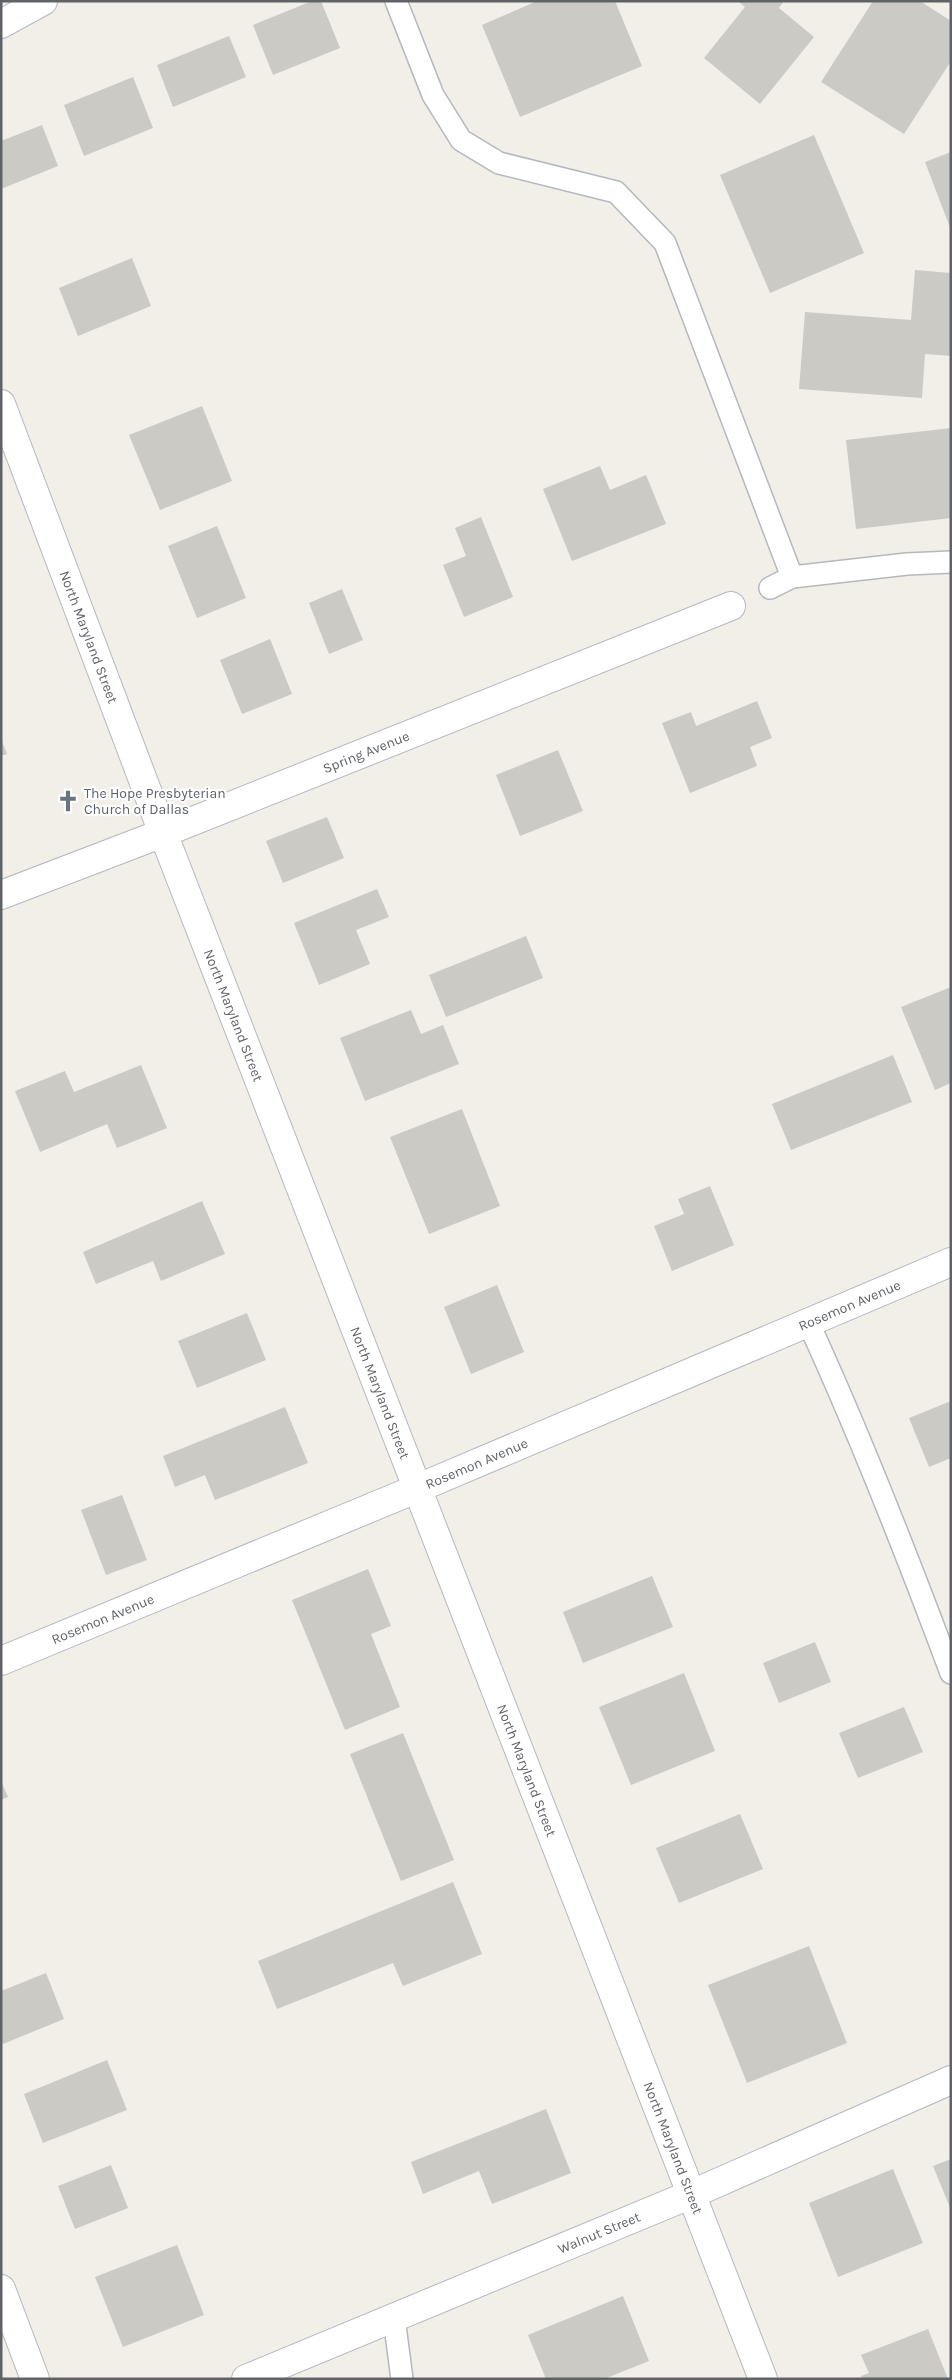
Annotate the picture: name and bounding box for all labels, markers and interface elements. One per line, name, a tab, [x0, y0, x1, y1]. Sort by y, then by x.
street label: North Maryland Street	[56, 568, 121, 706]
street label: Spring Avenue	[320, 727, 412, 777]
place label: The Hope Presbyterian Church of Dallas	[84, 785, 226, 818]
church icon: The Hope Presbyterian Church of Dallas	[55, 788, 81, 814]
street label: North Maryland Street	[200, 947, 267, 1084]
street label: Rosemon Avenue	[796, 1276, 903, 1335]
street label: North Maryland Street	[346, 1324, 413, 1462]
street label: Rosemon Avenue	[423, 1435, 530, 1493]
street label: Rosemon Avenue	[49, 1591, 157, 1648]
street label: North Maryland Street	[493, 1702, 560, 1839]
street label: North Maryland Street	[639, 2079, 706, 2217]
street label: Walnut Street	[555, 2208, 643, 2258]

